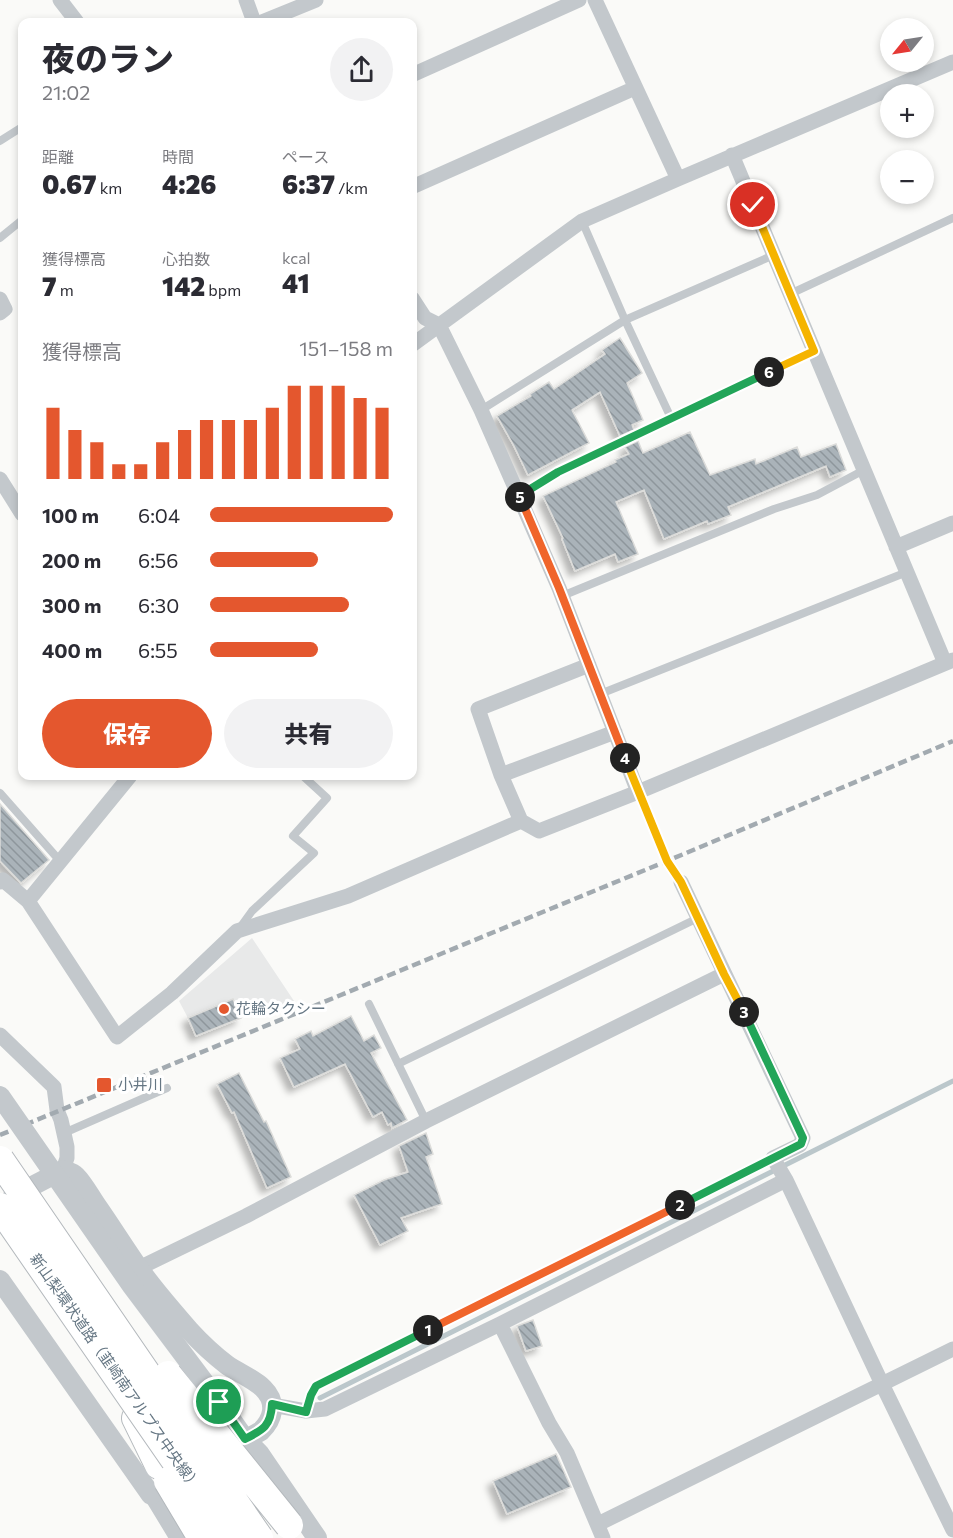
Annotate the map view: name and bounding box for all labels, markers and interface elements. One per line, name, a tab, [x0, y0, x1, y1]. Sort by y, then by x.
north arrow	[880, 18, 934, 72]
map controls	[880, 18, 934, 204]
text: 夜のラン	[42, 37, 174, 78]
button: share	[330, 38, 393, 101]
text: 21:02	[42, 80, 90, 104]
button: +	[880, 84, 934, 138]
text: 距離	[42, 147, 74, 166]
text: 時間	[162, 147, 194, 166]
text: ペース	[282, 147, 329, 166]
button: −	[880, 150, 934, 204]
text: 0.67	[42, 168, 97, 199]
text: 4:26	[162, 168, 216, 199]
text: 6:37	[282, 168, 335, 199]
text: km	[97, 178, 122, 197]
text: /km	[335, 178, 368, 197]
pin	[727, 179, 778, 230]
icon: check	[736, 188, 769, 221]
text: kcal	[282, 248, 311, 267]
text: 獲得標高	[42, 249, 106, 268]
text: 心拍数	[162, 249, 210, 268]
text: 41	[282, 267, 310, 298]
text: 7	[42, 270, 57, 301]
text: 142	[162, 270, 205, 301]
text: m	[57, 280, 74, 299]
text: bpm	[205, 280, 241, 299]
text: 151–158 m	[299, 336, 393, 360]
text: 獲得標高	[42, 339, 122, 363]
pin: 6	[754, 357, 784, 387]
text: 6	[764, 362, 774, 381]
pin: 5	[505, 482, 535, 512]
text: 5	[515, 487, 525, 506]
text: 100 m	[42, 503, 99, 527]
text: 6:04	[138, 503, 180, 527]
text: 200 m	[42, 548, 101, 572]
text: 6:56	[138, 548, 179, 572]
text: 300 m	[42, 593, 102, 617]
text: 6:30	[138, 593, 179, 617]
text: 400 m	[42, 638, 102, 662]
text: 6:55	[138, 638, 178, 662]
button: 保存	[42, 699, 212, 768]
button: 共有	[224, 699, 393, 768]
pin: 4	[610, 743, 640, 773]
text: 4	[620, 748, 630, 767]
pin: 3	[729, 997, 759, 1027]
place label: 花輪タクシー	[236, 999, 326, 1017]
marker: 花輪タクシー	[217, 1002, 231, 1016]
text: 3	[739, 1002, 749, 1021]
place label: 小井川	[118, 1075, 163, 1093]
marker: 小井川	[95, 1076, 113, 1094]
pin: 2	[665, 1190, 695, 1220]
text: 2	[675, 1195, 685, 1214]
street label: 新山梨環状道路（韮崎南アルプス中央線）	[27, 1250, 205, 1493]
pin: 1	[413, 1315, 443, 1345]
text: 1	[424, 1320, 432, 1339]
pin	[193, 1376, 244, 1427]
icon: arrive	[202, 1385, 235, 1418]

